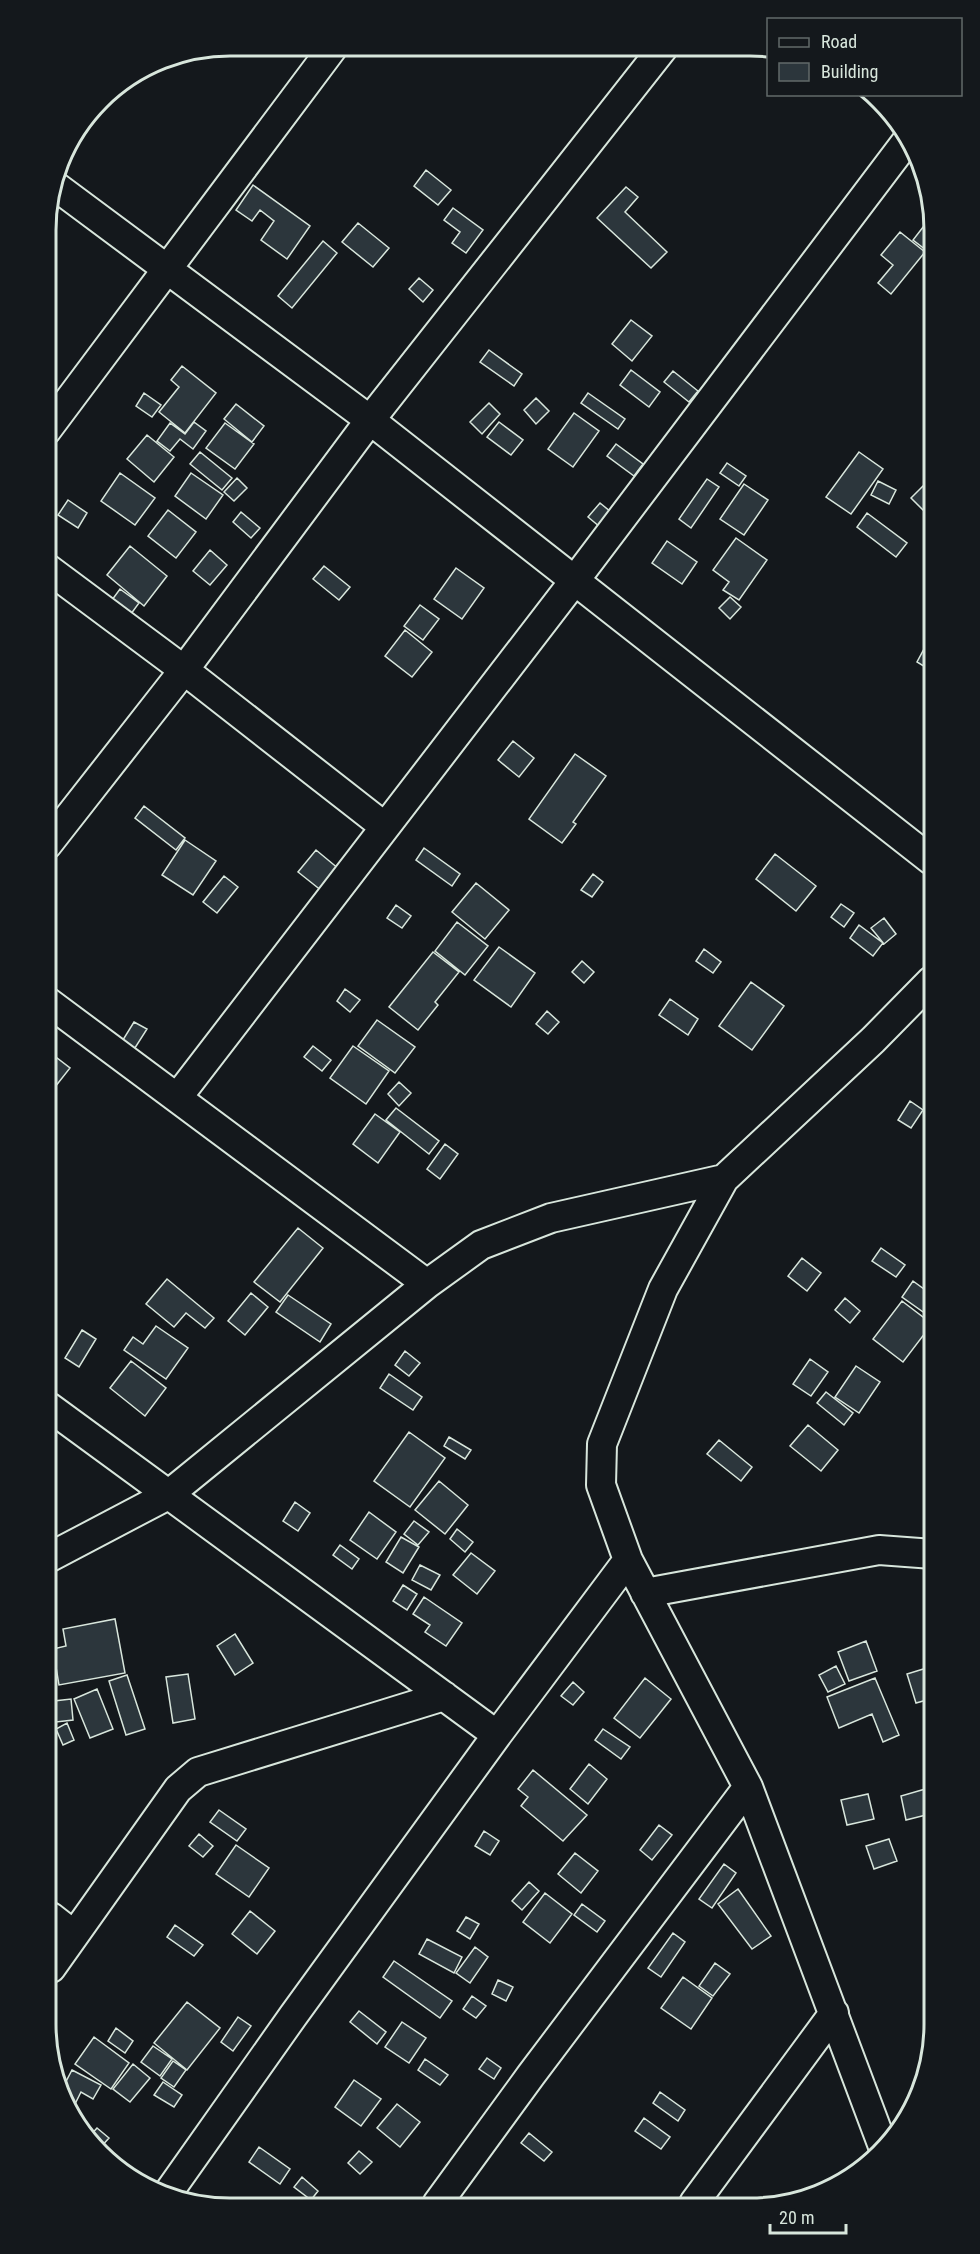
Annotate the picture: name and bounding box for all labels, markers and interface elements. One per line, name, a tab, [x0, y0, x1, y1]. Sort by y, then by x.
legend	[767, 18, 962, 96]
text: Road	[821, 31, 857, 52]
text: Building	[821, 61, 878, 82]
scale bar	[770, 2197, 846, 2235]
text: 20 m	[779, 2207, 814, 2228]

